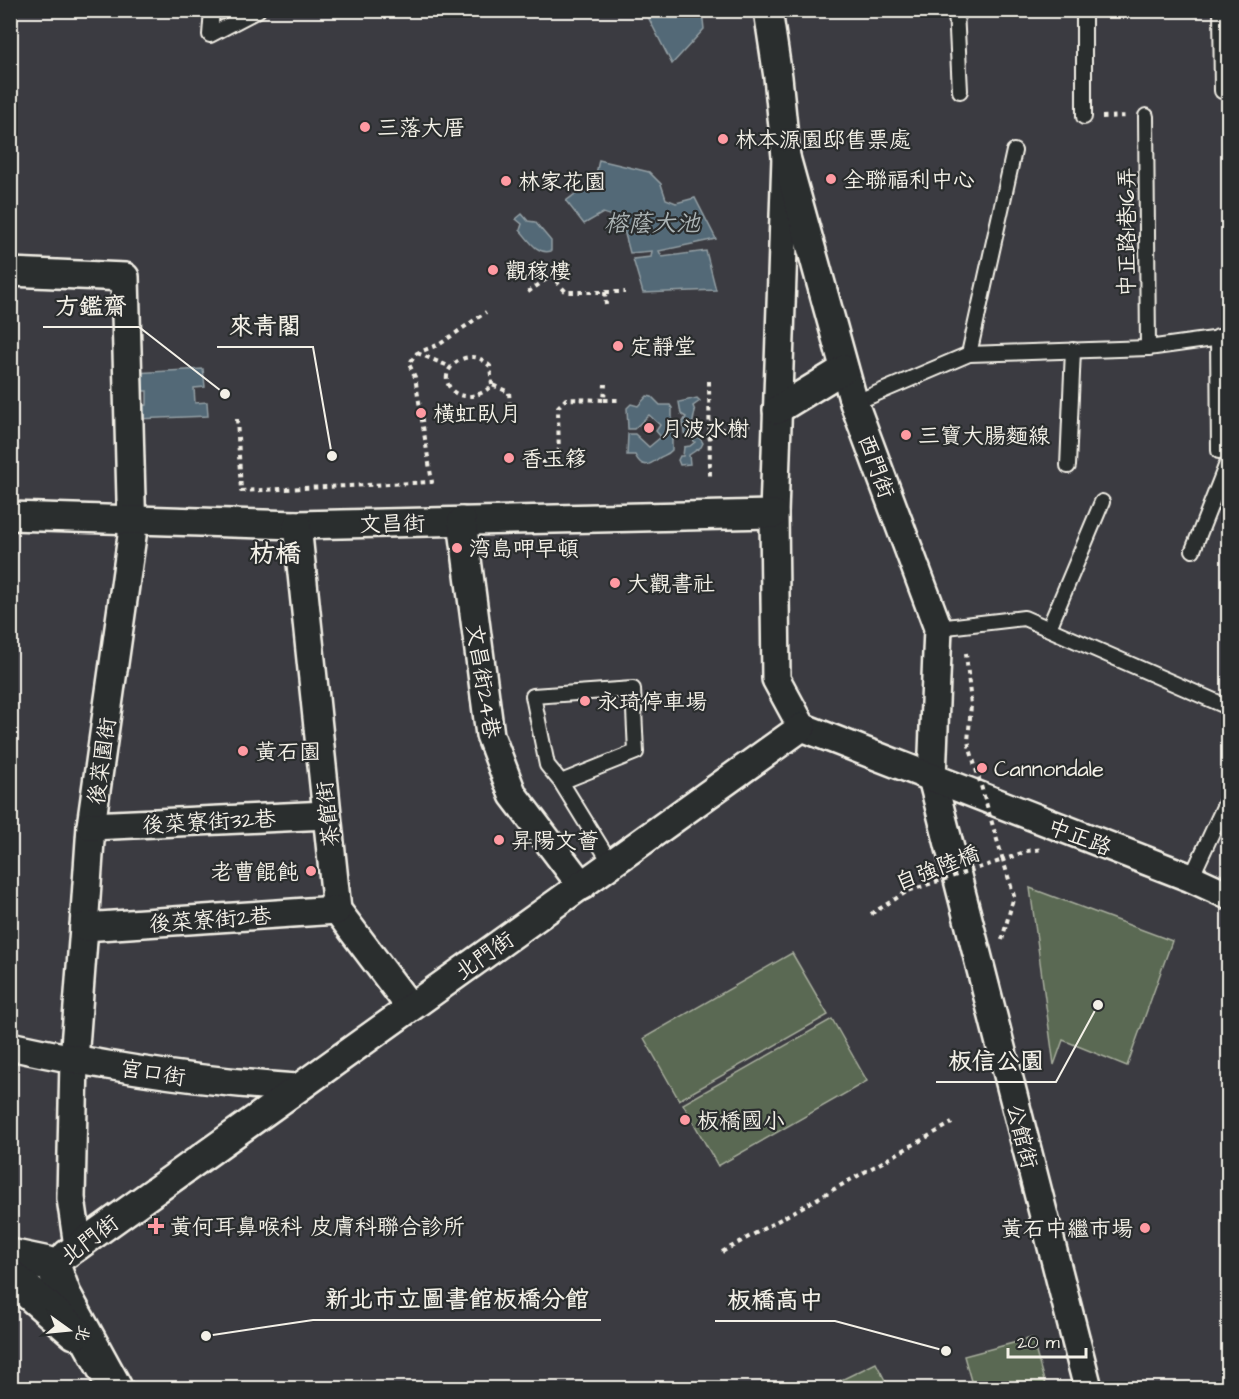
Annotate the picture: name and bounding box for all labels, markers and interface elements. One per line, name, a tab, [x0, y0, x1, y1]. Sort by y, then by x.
place label: 三落大厝	[377, 113, 465, 144]
marker: 三落大厝	[358, 120, 372, 134]
place label: 林本源園邸售票處	[735, 125, 911, 156]
marker: 林本源園邸售票處	[716, 132, 730, 146]
place label: 全聯福利中心	[843, 165, 975, 196]
place label: 林家花園	[518, 167, 606, 198]
street label: 中正路1巷16弄	[1112, 167, 1143, 297]
marker: 全聯福利中心	[824, 172, 838, 186]
marker: 林家花園	[499, 174, 513, 188]
water label: 榕蔭大池	[604, 207, 701, 241]
place label: 觀稼樓	[505, 256, 571, 287]
marker: 觀稼樓	[486, 263, 500, 277]
callout: 方鑑齋	[43, 285, 139, 327]
text: 方鑑齋	[55, 290, 127, 324]
callout: 來青閣	[217, 305, 313, 347]
text: 來青閣	[229, 310, 301, 344]
place label: 定靜堂	[630, 332, 696, 363]
marker: 定靜堂	[611, 339, 625, 353]
place label: 橫虹臥月	[433, 399, 521, 430]
marker: 橫虹臥月	[414, 406, 428, 420]
place label: 月波水榭	[661, 414, 749, 445]
marker: 月波水榭	[642, 421, 656, 435]
place label: 三寶大腸麵線	[918, 421, 1050, 452]
marker: 三寶大腸麵線	[899, 428, 913, 442]
street label: 西門街	[850, 430, 901, 503]
place label: 香玉簃	[521, 444, 587, 475]
marker: 香玉簃	[502, 451, 516, 465]
street label: 文昌街	[359, 508, 425, 541]
place label: 湾島呷早頓	[469, 534, 579, 565]
district label: 枋橋	[249, 536, 301, 572]
marker: 湾島呷早頓	[450, 541, 464, 555]
place label: 大觀書社	[627, 569, 715, 600]
marker: 大觀書社	[608, 576, 622, 590]
street label: 文昌街24巷	[458, 622, 507, 741]
place label: 永琦停車場	[597, 687, 707, 718]
marker: 永琦停車場	[578, 694, 592, 708]
street label: 後菜園街	[81, 715, 124, 807]
place label: 黃石園	[255, 737, 321, 768]
marker: 黃石園	[236, 744, 250, 758]
place label: Cannondale	[994, 754, 1104, 785]
marker: Cannondale	[975, 761, 989, 775]
street label: 茶館街	[310, 779, 347, 848]
street label: 後菜寮街32巷	[141, 804, 277, 841]
street label: 中正路	[1043, 811, 1116, 864]
place label: 昇陽文薈	[511, 826, 599, 857]
marker: 昇陽文薈	[492, 833, 506, 847]
street label: 自強陸橋	[891, 838, 984, 899]
place label: 老曹餛飩	[211, 857, 299, 888]
marker: 老曹餛飩	[304, 864, 318, 878]
street label: 後菜寮街2巷	[148, 901, 272, 940]
street label: 北門街	[449, 925, 521, 988]
callout: 板信公園	[936, 1040, 1056, 1082]
text: 板信公園	[948, 1045, 1044, 1079]
street label: 宮口街	[118, 1053, 188, 1094]
street label: 公館街	[999, 1101, 1045, 1172]
place label: 板橋國小	[697, 1106, 785, 1137]
marker: 板橋國小	[678, 1113, 692, 1127]
street label: 北門街	[54, 1208, 126, 1272]
place label: 黃何耳鼻喉科 皮膚科聯合診所	[170, 1212, 465, 1243]
place label: 黃石中繼市場	[1001, 1214, 1133, 1245]
marker: 黃何耳鼻喉科 皮膚科聯合診所	[147, 1217, 165, 1235]
marker: 黃石中繼市場	[1138, 1221, 1152, 1235]
callout: 新北市立圖書館板橋分館	[313, 1278, 601, 1320]
callout: 板橋高中	[715, 1279, 835, 1321]
text: 新北市立圖書館板橋分館	[325, 1283, 589, 1317]
text: 板橋高中	[727, 1284, 823, 1318]
north arrow	[39, 1300, 99, 1360]
scale bar	[1008, 1321, 1086, 1359]
text: 北	[70, 1323, 95, 1344]
text: 20 m	[1017, 1330, 1060, 1355]

